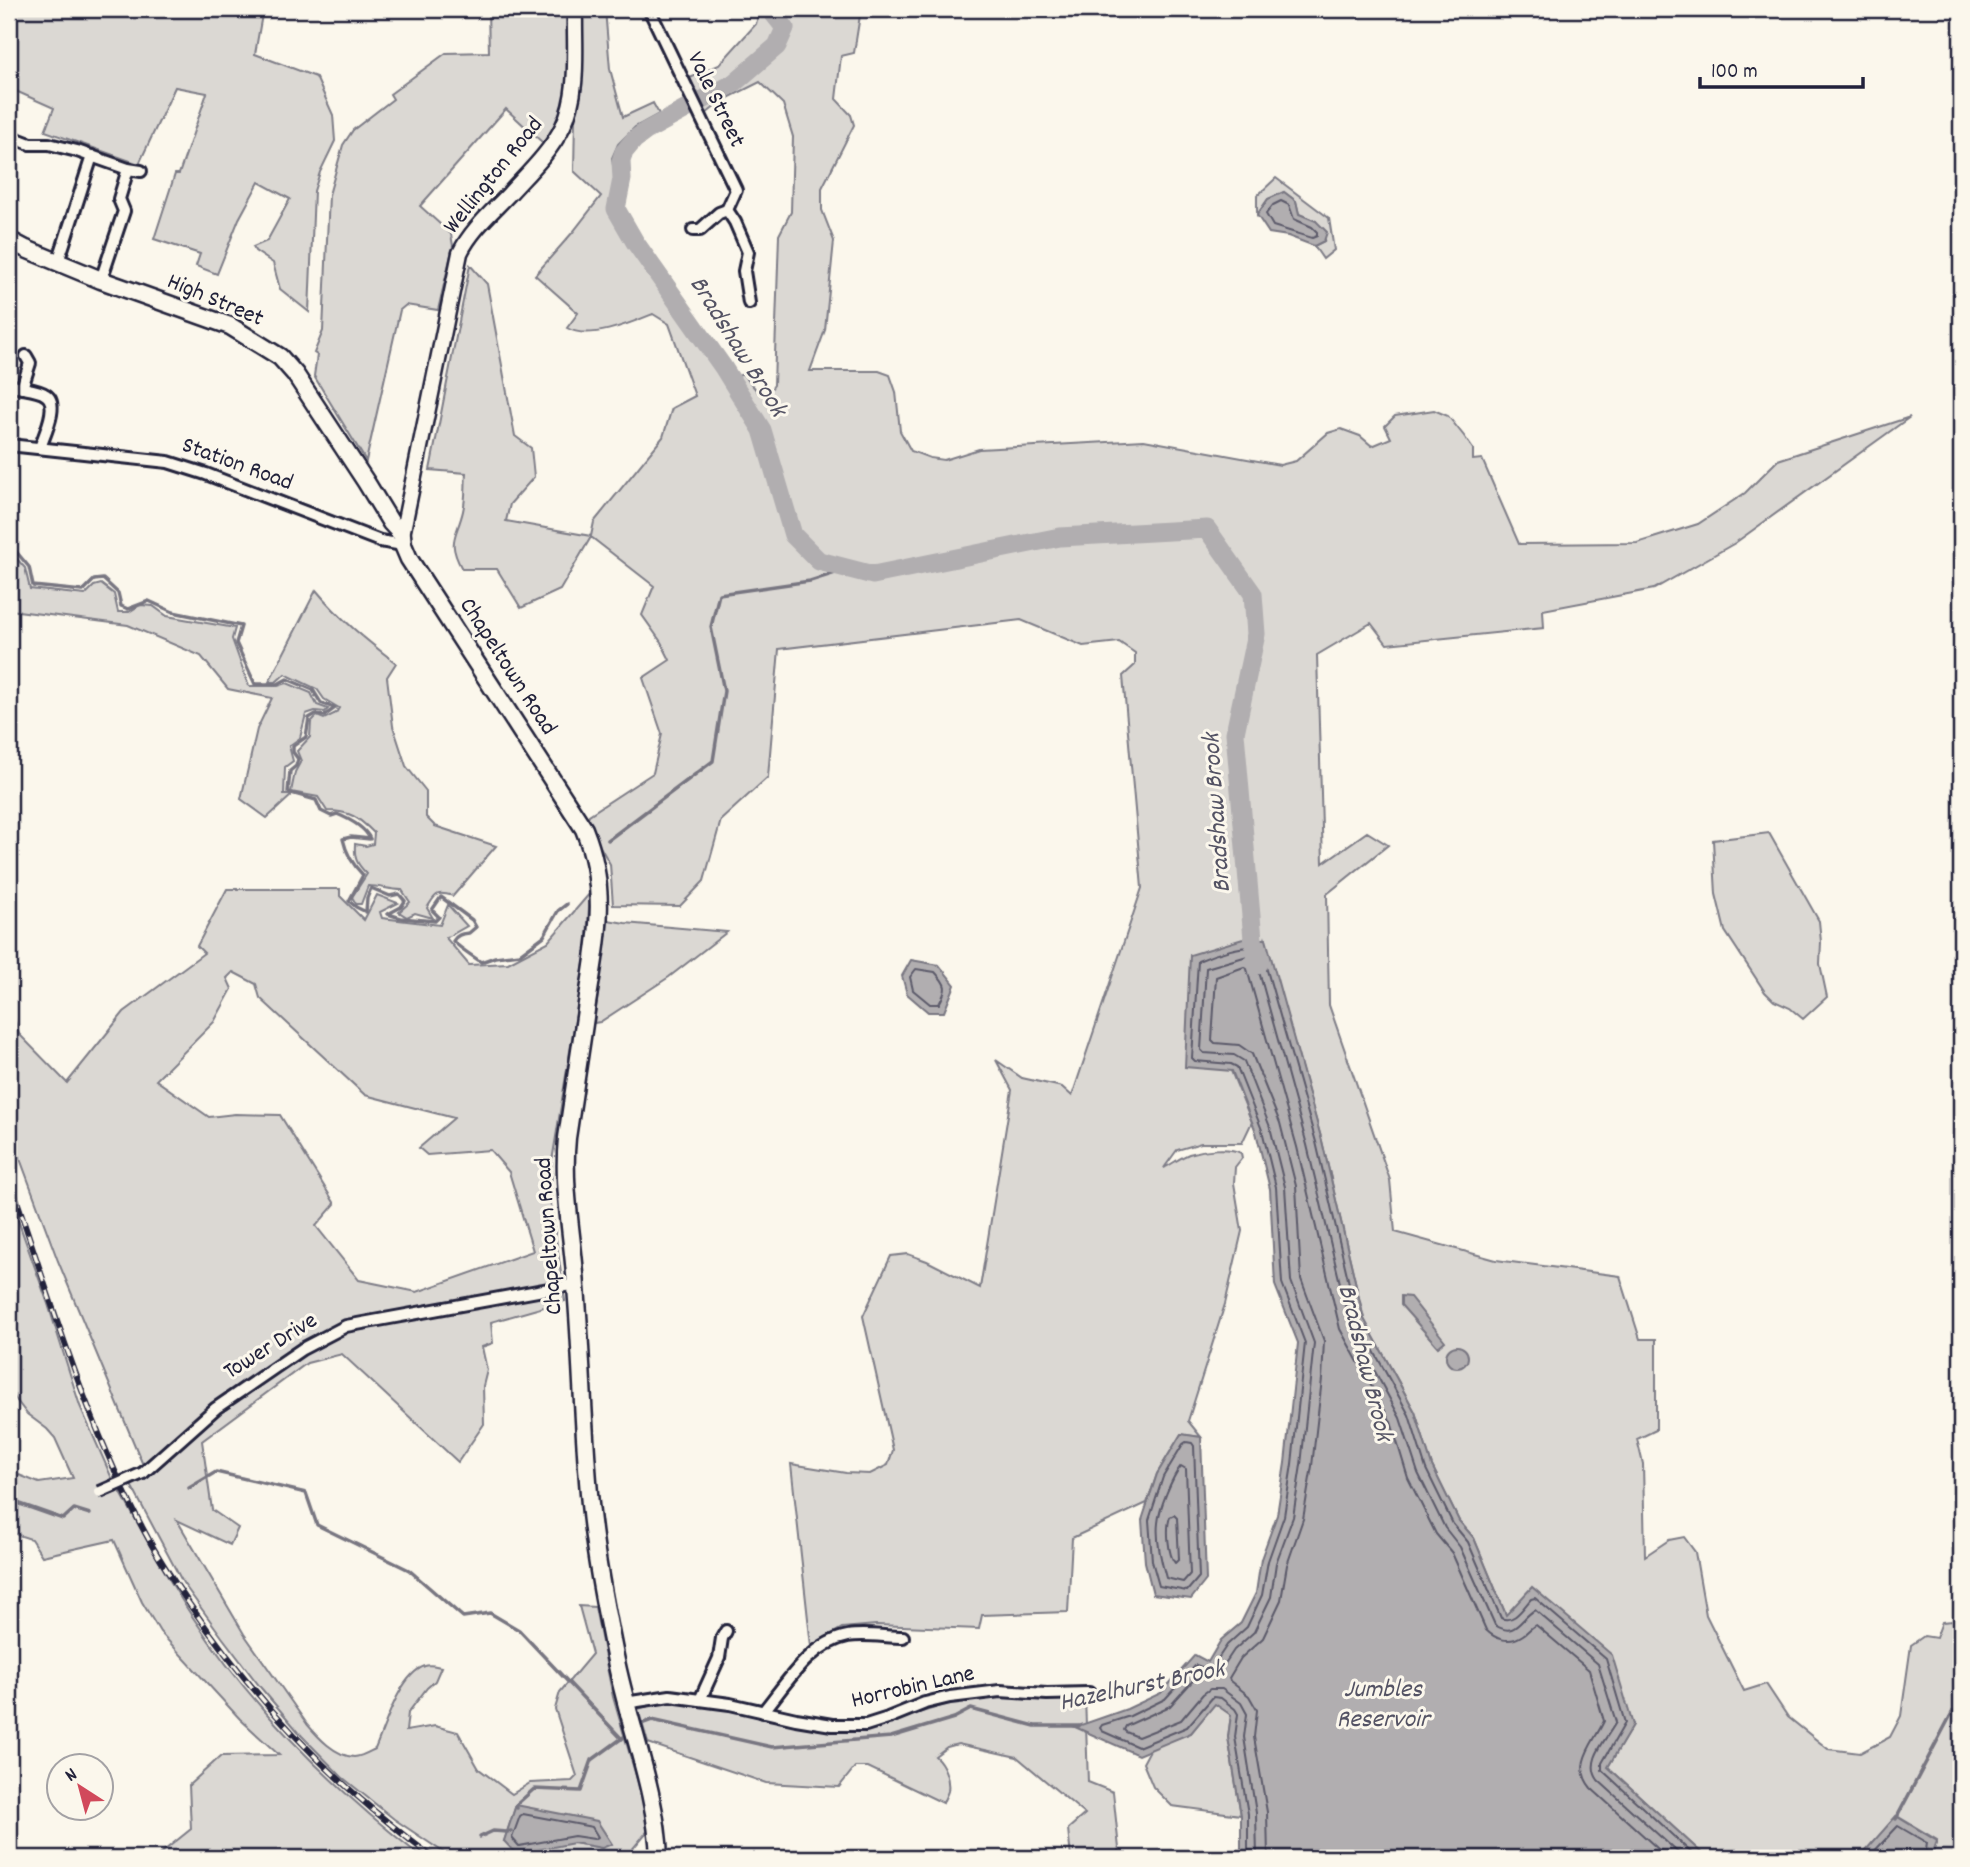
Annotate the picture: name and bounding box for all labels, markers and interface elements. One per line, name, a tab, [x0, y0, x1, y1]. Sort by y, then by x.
street label: Vale Street	[677, 46, 753, 154]
scale bar	[1700, 46, 1863, 90]
text: 100 m	[1711, 58, 1758, 88]
street label: Wellington Road	[436, 110, 552, 242]
street label: High Street	[161, 265, 269, 337]
water label: Bradshaw Brook	[679, 269, 796, 427]
street label: Station Road	[177, 429, 297, 501]
street label: Chapeltown Road	[450, 592, 564, 742]
water label: Bradshaw Brook	[1194, 730, 1242, 894]
street label: Chapeltown Road	[528, 1156, 572, 1316]
water label: Bradshaw Brook	[1327, 1281, 1402, 1447]
street label: Tower Drive	[218, 1305, 324, 1389]
water label: Hazelhurst Brook	[1056, 1651, 1230, 1723]
street label: Horrobin Lane	[848, 1657, 978, 1719]
water label: Jumbles Reservoir	[1337, 1672, 1433, 1739]
north arrow	[46, 1752, 116, 1822]
text: N	[60, 1762, 84, 1790]

